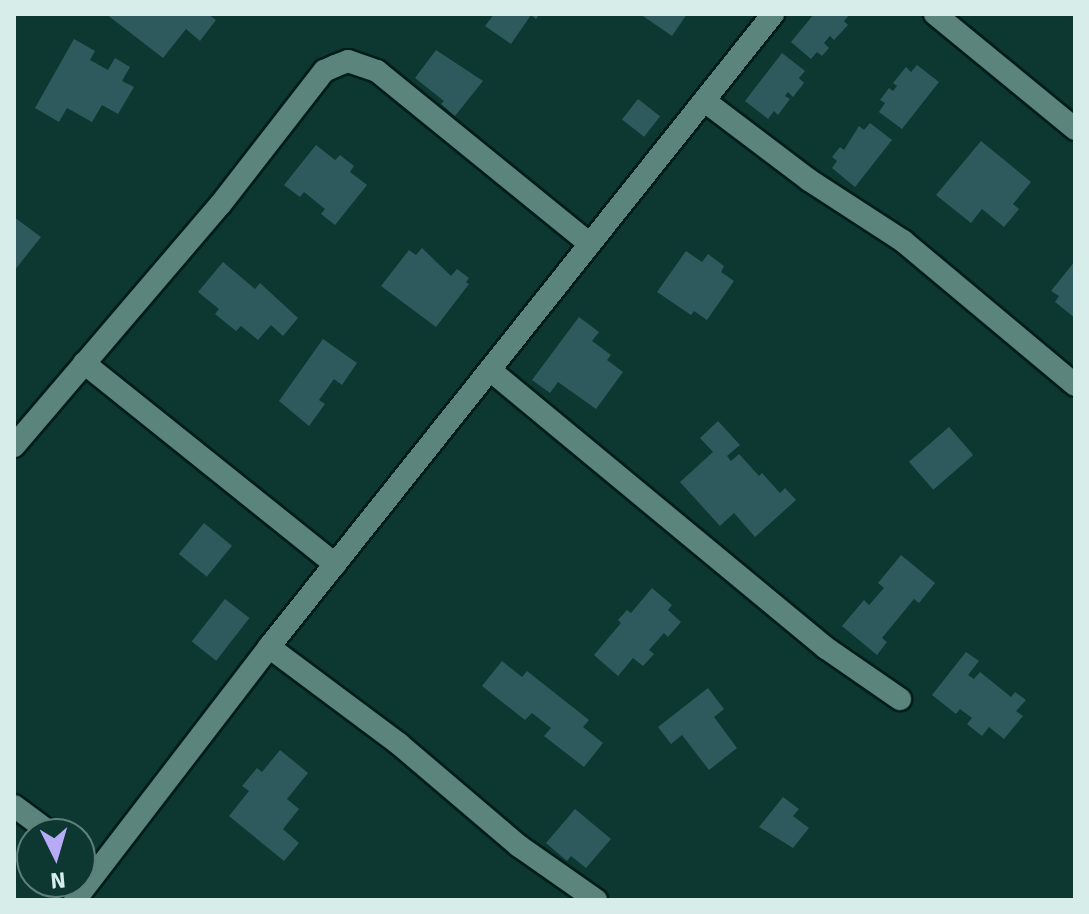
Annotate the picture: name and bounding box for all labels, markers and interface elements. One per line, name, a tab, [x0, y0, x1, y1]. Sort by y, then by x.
north arrow	[16, 818, 96, 898]
text: N	[49, 866, 67, 895]

